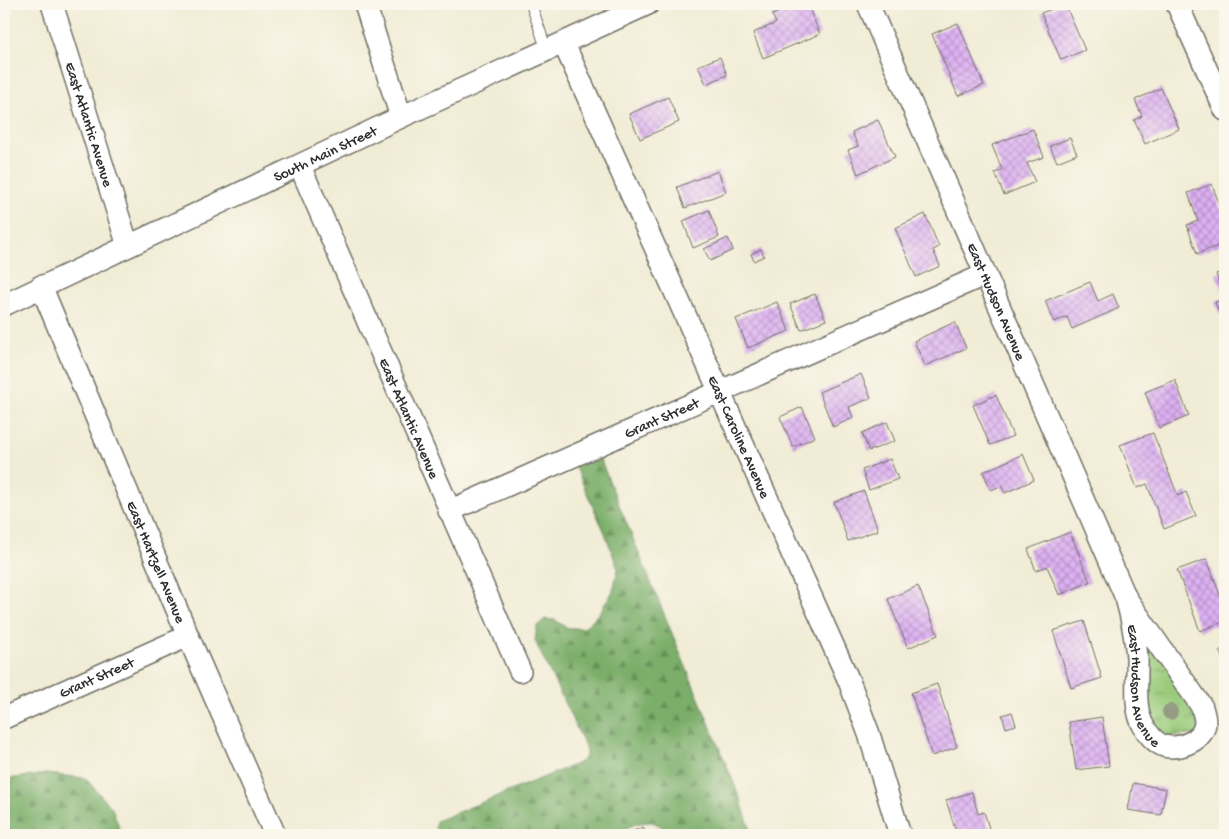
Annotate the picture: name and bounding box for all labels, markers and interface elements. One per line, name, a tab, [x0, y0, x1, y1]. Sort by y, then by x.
street label: East Atlantic Avenue	[60, 60, 116, 190]
street label: South Main Street	[271, 122, 382, 187]
street label: East Hudson Avenue	[962, 240, 1029, 364]
street label: East Atlantic Avenue	[374, 356, 442, 482]
street label: East Caroline Avenue	[702, 373, 773, 502]
street label: Grant Street	[622, 394, 704, 444]
street label: East Hartzell Avenue	[121, 499, 189, 627]
street label: East Hudson Avenue	[1122, 623, 1163, 752]
street label: Grant Street	[57, 653, 139, 703]

